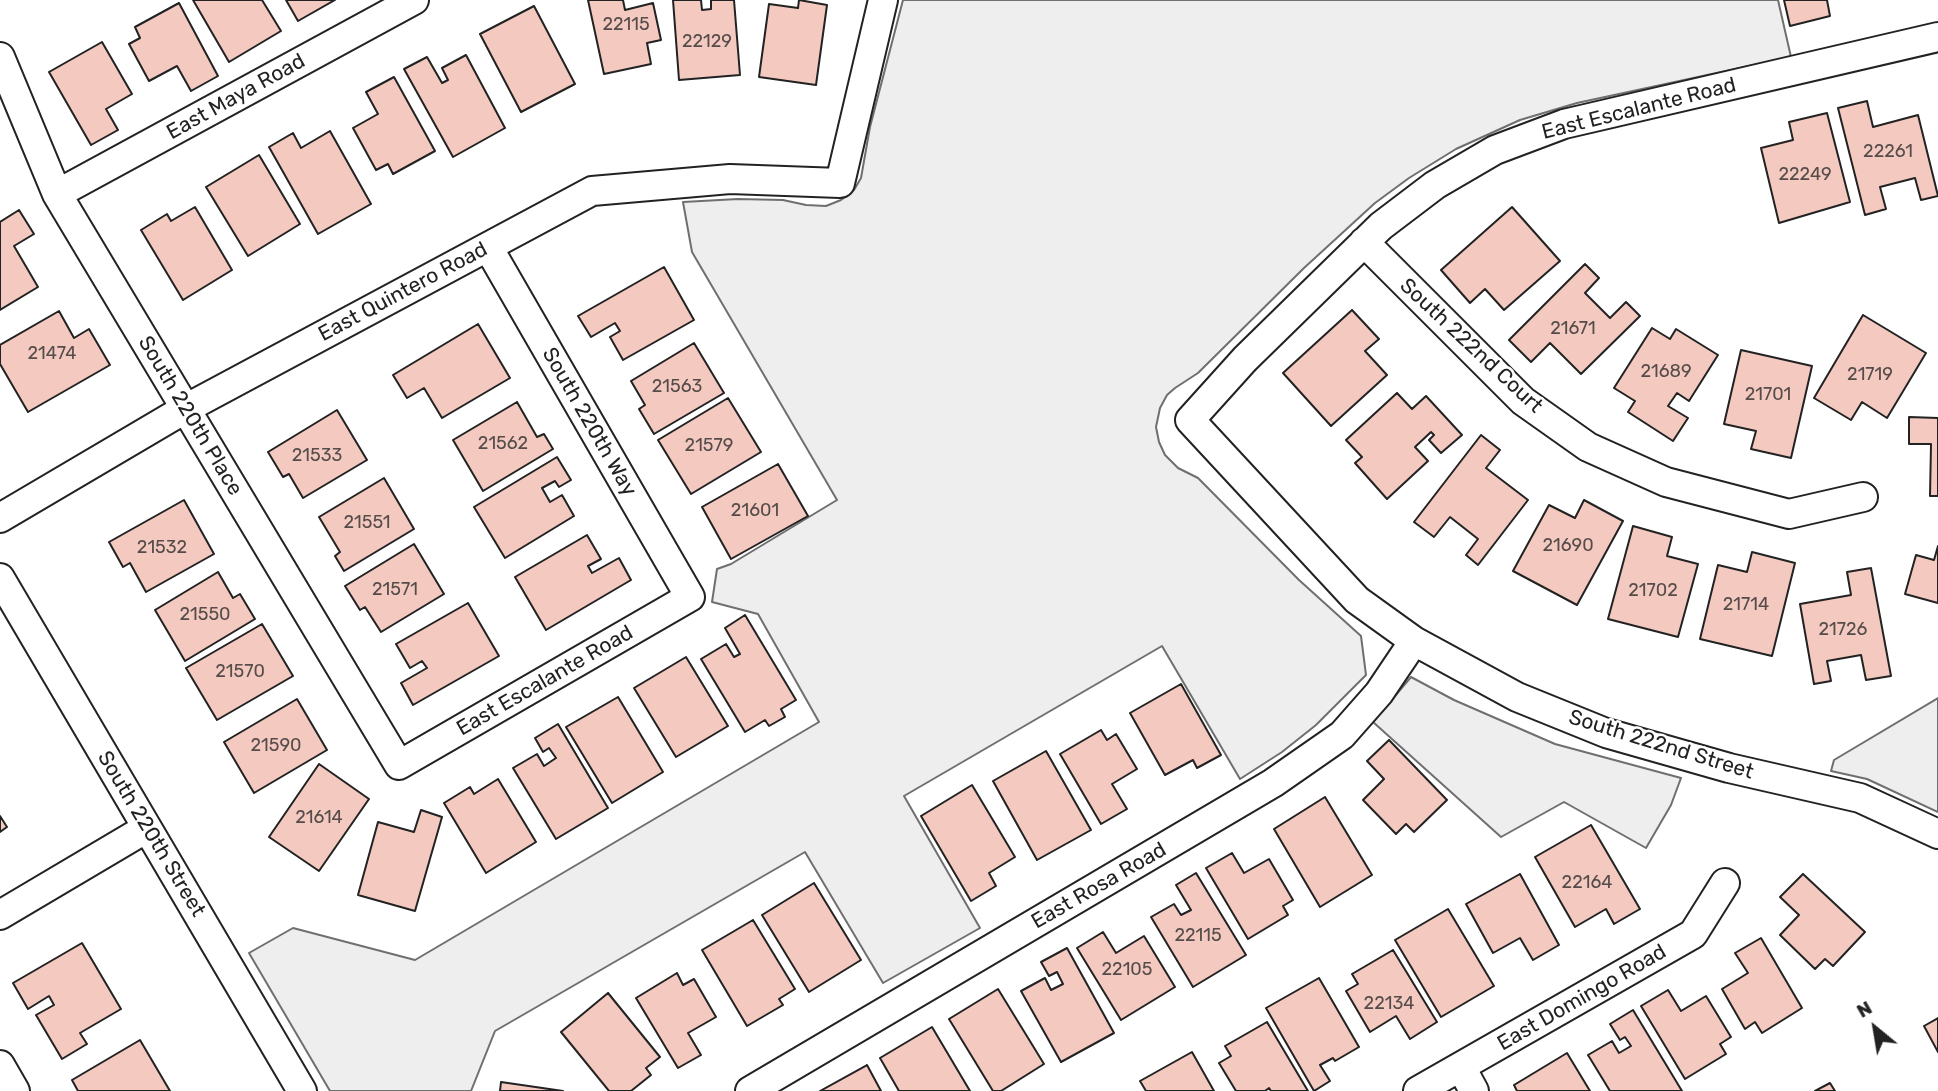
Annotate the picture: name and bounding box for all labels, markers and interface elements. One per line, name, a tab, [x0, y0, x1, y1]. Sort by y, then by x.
house number: 22115	[602, 14, 650, 36]
house number: 22129	[682, 31, 732, 53]
street label: East Maya Road	[163, 49, 309, 145]
street label: East Escalante Road	[1539, 73, 1739, 145]
house number: 22261	[1863, 141, 1913, 163]
house number: 22249	[1778, 164, 1832, 186]
street label: East Quintero Road	[314, 237, 492, 347]
street label: South 222nd Court	[1394, 273, 1548, 419]
house number: 21671	[1550, 318, 1596, 340]
street label: South 220th Place	[132, 332, 248, 500]
house number: 21474	[28, 343, 76, 365]
street label: South 220th Way	[536, 343, 642, 501]
house number: 21689	[1640, 361, 1692, 383]
house number: 21719	[1847, 364, 1893, 386]
house number: 21563	[652, 376, 702, 398]
house number: 21701	[1745, 384, 1791, 406]
house number: 21562	[478, 433, 528, 455]
house number: 21579	[685, 435, 733, 457]
house number: 21533	[292, 445, 342, 467]
house number: 21601	[731, 500, 779, 522]
house number: 21551	[343, 512, 391, 534]
house number: 21690	[1542, 535, 1594, 557]
house number: 21532	[137, 537, 187, 559]
house number: 21571	[372, 579, 418, 601]
house number: 21702	[1628, 580, 1678, 602]
house number: 21714	[1723, 594, 1769, 616]
house number: 21550	[179, 604, 231, 626]
house number: 21726	[1819, 619, 1867, 641]
street label: East Escalante Road	[452, 620, 638, 742]
house number: 21570	[215, 661, 265, 683]
street label: South 222nd Street	[1566, 705, 1756, 785]
house number: 21590	[250, 735, 302, 757]
street label: South 220th Street	[92, 747, 210, 921]
house number: 21614	[295, 807, 343, 829]
street label: East Rosa Road	[1027, 837, 1171, 935]
house number: 22164	[1562, 872, 1612, 894]
house number: 22115	[1174, 925, 1222, 947]
street label: East Domingo Road	[1493, 939, 1671, 1057]
house number: 22105	[1102, 959, 1152, 981]
house number: 22134	[1364, 993, 1414, 1015]
north arrow	[1840, 993, 1910, 1063]
text: N	[1853, 996, 1876, 1023]

